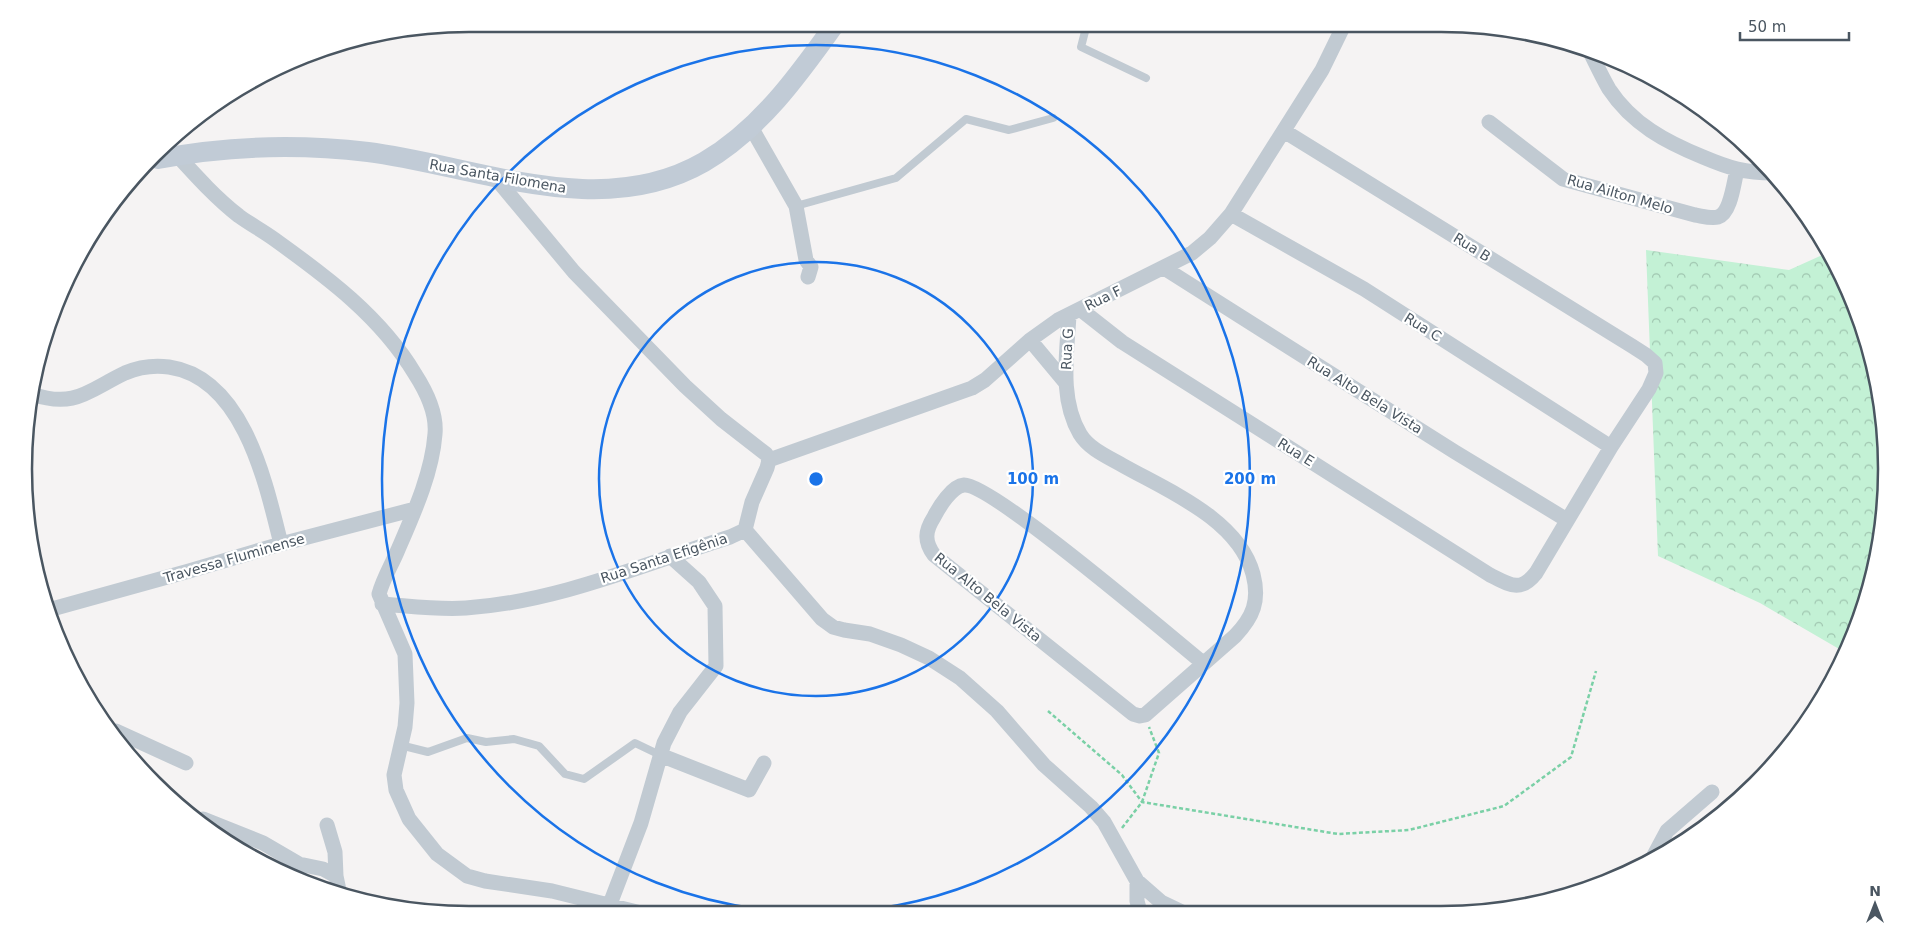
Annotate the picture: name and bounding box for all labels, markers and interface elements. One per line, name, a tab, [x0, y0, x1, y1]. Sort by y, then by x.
scale bar	[1740, 10, 1849, 42]
text: 50 m	[1748, 18, 1786, 36]
street label: Rua Santa Filomena	[428, 156, 568, 196]
street label: Rua Ailton Melo	[1565, 171, 1675, 217]
street label: Rua B	[1451, 229, 1493, 265]
street label: Rua F	[1082, 282, 1124, 314]
street label: Rua C	[1401, 309, 1445, 345]
street label: Rua G	[1058, 328, 1076, 370]
street label: Rua Alto Bela Vista	[1305, 353, 1425, 437]
street label: Rua E	[1275, 435, 1317, 469]
centre of rings	[807, 470, 825, 488]
text: 100 m	[1007, 470, 1059, 488]
text: 200 m	[1224, 470, 1276, 488]
street label: Travessa Fluminense	[161, 530, 306, 586]
street label: Rua Santa Efigênia	[599, 530, 729, 586]
street label: Rua Alto Bela Vista	[931, 549, 1045, 645]
north arrow	[1850, 879, 1900, 929]
text: N	[1869, 883, 1881, 899]

